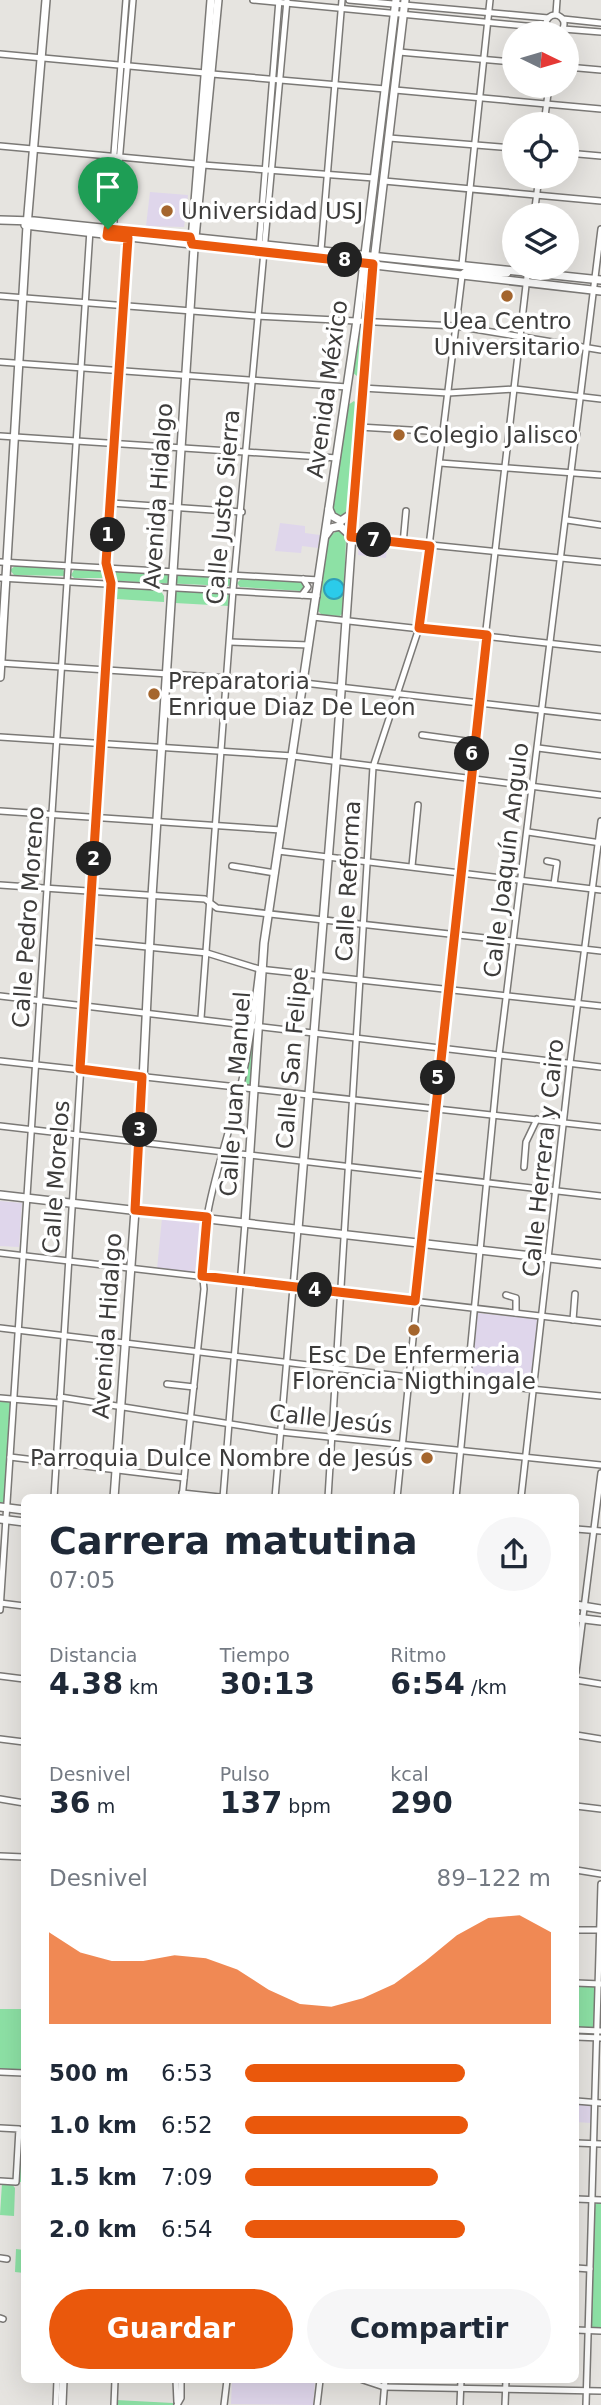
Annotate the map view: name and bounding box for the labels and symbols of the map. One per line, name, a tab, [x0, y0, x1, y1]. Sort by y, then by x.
north arrow	[502, 21, 579, 98]
pin	[78, 157, 138, 229]
place label: Universidad USJ	[181, 198, 363, 224]
marker: Universidad USJ	[159, 203, 175, 219]
pin: 8	[328, 243, 362, 278]
marker: Uea Centro Universitario	[499, 288, 515, 304]
street label: Avenida México	[302, 298, 352, 480]
place label: Uea Centro Universitario	[434, 308, 580, 360]
street label: Avenida Hidalgo	[139, 402, 177, 590]
street label: Calle Justo Sierra	[202, 408, 244, 606]
place label: Colegio Jalisco	[413, 422, 578, 448]
marker: Colegio Jalisco	[391, 427, 407, 443]
pin: 1	[90, 518, 126, 552]
pin: 7	[356, 522, 392, 558]
place label: Preparatoria Enrique Diaz De Leon	[168, 668, 416, 720]
marker: Preparatoria Enrique Diaz De Leon	[146, 686, 162, 702]
pin: 6	[454, 736, 490, 772]
street label: Calle Joaquín Angulo	[479, 741, 533, 979]
street label: Calle Reforma	[331, 800, 365, 962]
street label: Calle Pedro Moreno	[7, 805, 49, 1029]
pin: 2	[76, 842, 112, 876]
street label: Calle San Felipe	[271, 966, 313, 1150]
street label: Calle Juan Manuel	[215, 991, 255, 1197]
street label: Calle Herrera y Cairo	[518, 1038, 568, 1278]
pin: 5	[420, 1060, 456, 1096]
street label: Calle Morelos	[38, 1099, 74, 1255]
pin: 3	[122, 1112, 158, 1148]
street label: Avenida Hidalgo	[88, 1232, 126, 1420]
pin: 4	[298, 1272, 332, 1308]
marker: Esc De Enfermeria Florencia Nigthingale	[406, 1322, 422, 1338]
place label: Esc De Enfermeria Florencia Nigthingale	[292, 1342, 536, 1394]
street label: Calle Jesús	[268, 1400, 394, 1438]
place label: Parroquia Dulce Nombre de Jesús	[30, 1445, 413, 1471]
marker: Parroquia Dulce Nombre de Jesús	[419, 1450, 435, 1466]

